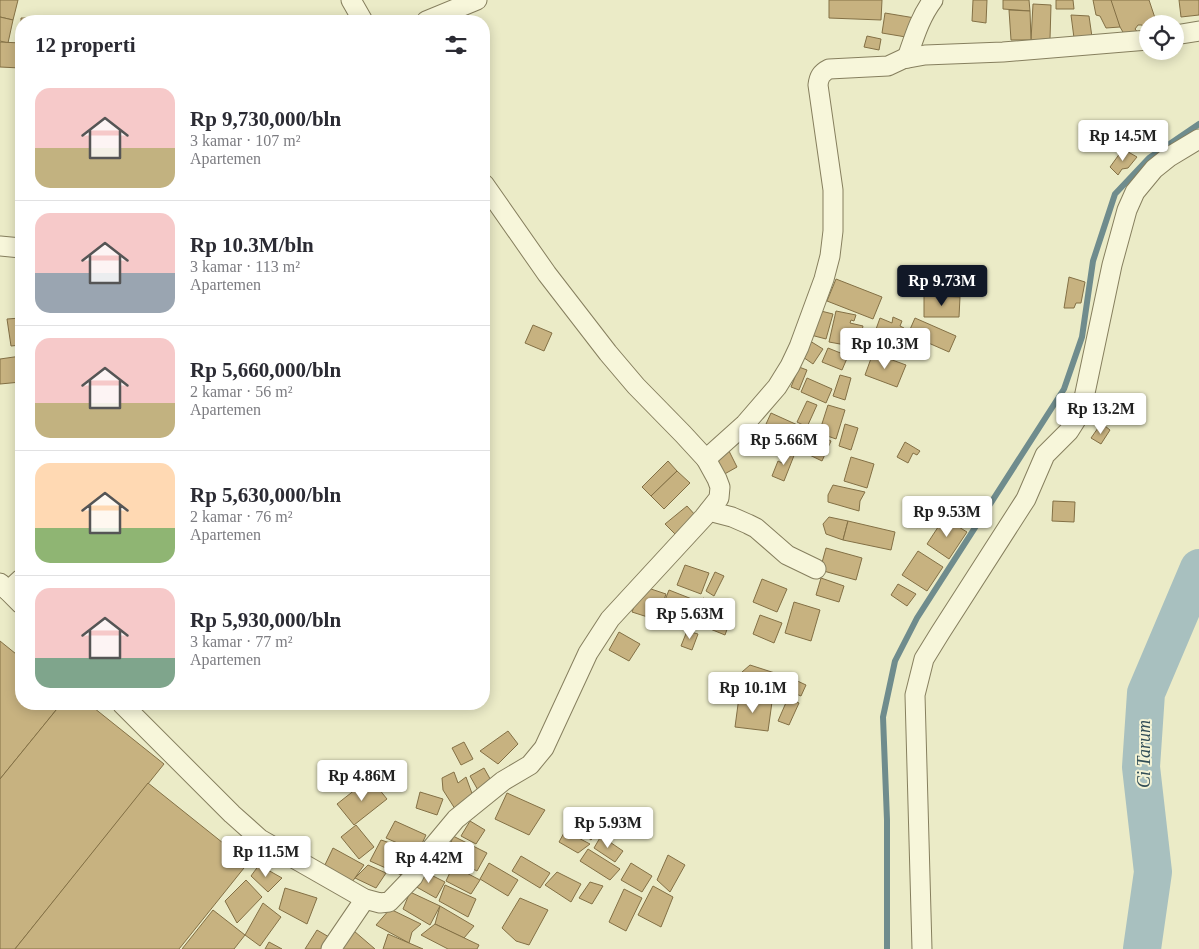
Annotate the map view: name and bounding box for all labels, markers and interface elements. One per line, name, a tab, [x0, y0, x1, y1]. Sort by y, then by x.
map controls	[1139, 15, 1184, 60]
button: locate	[1139, 15, 1184, 60]
icon: filters	[442, 31, 470, 59]
text: 12 properti	[35, 33, 136, 57]
text: Rp 9,730,000/bln	[190, 107, 341, 131]
icon: home	[75, 108, 135, 168]
pin: Rp 14.5M	[1071, 120, 1175, 162]
text: Rp 14.5M	[1089, 127, 1157, 144]
text: 3 kamar · 107 m²	[190, 132, 301, 149]
text: Apartemen	[190, 150, 261, 167]
icon: home	[75, 233, 135, 293]
text: Rp 10.3M/bln	[190, 233, 314, 257]
text: 3 kamar · 113 m²	[190, 258, 300, 275]
pin: Rp 9.73M	[890, 264, 994, 307]
text: Rp 9.73M	[908, 272, 976, 289]
text: Apartemen	[190, 276, 261, 293]
pin: Rp 10.3M	[833, 328, 937, 370]
text: Rp 10.3M	[851, 335, 919, 352]
icon: home	[75, 358, 135, 418]
text: Rp 5,660,000/bln	[190, 358, 341, 382]
text: 2 kamar · 56 m²	[190, 383, 293, 400]
pin: Rp 13.2M	[1049, 392, 1153, 435]
text: Rp 13.2M	[1067, 400, 1135, 417]
text: Apartemen	[190, 401, 261, 418]
pin: Rp 5.66M	[732, 424, 836, 466]
text: Rp 5.66M	[750, 431, 818, 448]
icon: home	[75, 483, 135, 543]
text: Rp 5,630,000/bln	[190, 483, 341, 507]
pin: Rp 9.53M	[895, 496, 999, 538]
text: Rp 9.53M	[913, 503, 981, 520]
text: 2 kamar · 76 m²	[190, 508, 293, 525]
text: Apartemen	[190, 526, 261, 543]
pin: Rp 5.63M	[638, 598, 742, 640]
text: Rp 5.63M	[656, 605, 724, 622]
icon: home	[75, 608, 135, 668]
text: Rp 5,930,000/bln	[190, 608, 341, 632]
text: 3 kamar · 77 m²	[190, 633, 293, 650]
text: Apartemen	[190, 651, 261, 668]
pin: Rp 10.1M	[701, 672, 805, 714]
text: Rp 10.1M	[719, 679, 787, 696]
water label: Ci Tarum	[1134, 720, 1154, 788]
pin: Rp 4.86M	[310, 760, 414, 802]
text: Rp 4.86M	[328, 767, 396, 784]
pin: Rp 5.93M	[556, 806, 660, 849]
text: Rp 5.93M	[574, 814, 642, 831]
pin: Rp 11.5M	[214, 836, 318, 878]
pin: Rp 4.42M	[377, 842, 481, 884]
text: Rp 11.5M	[233, 843, 299, 860]
text: Rp 4.42M	[395, 849, 463, 866]

